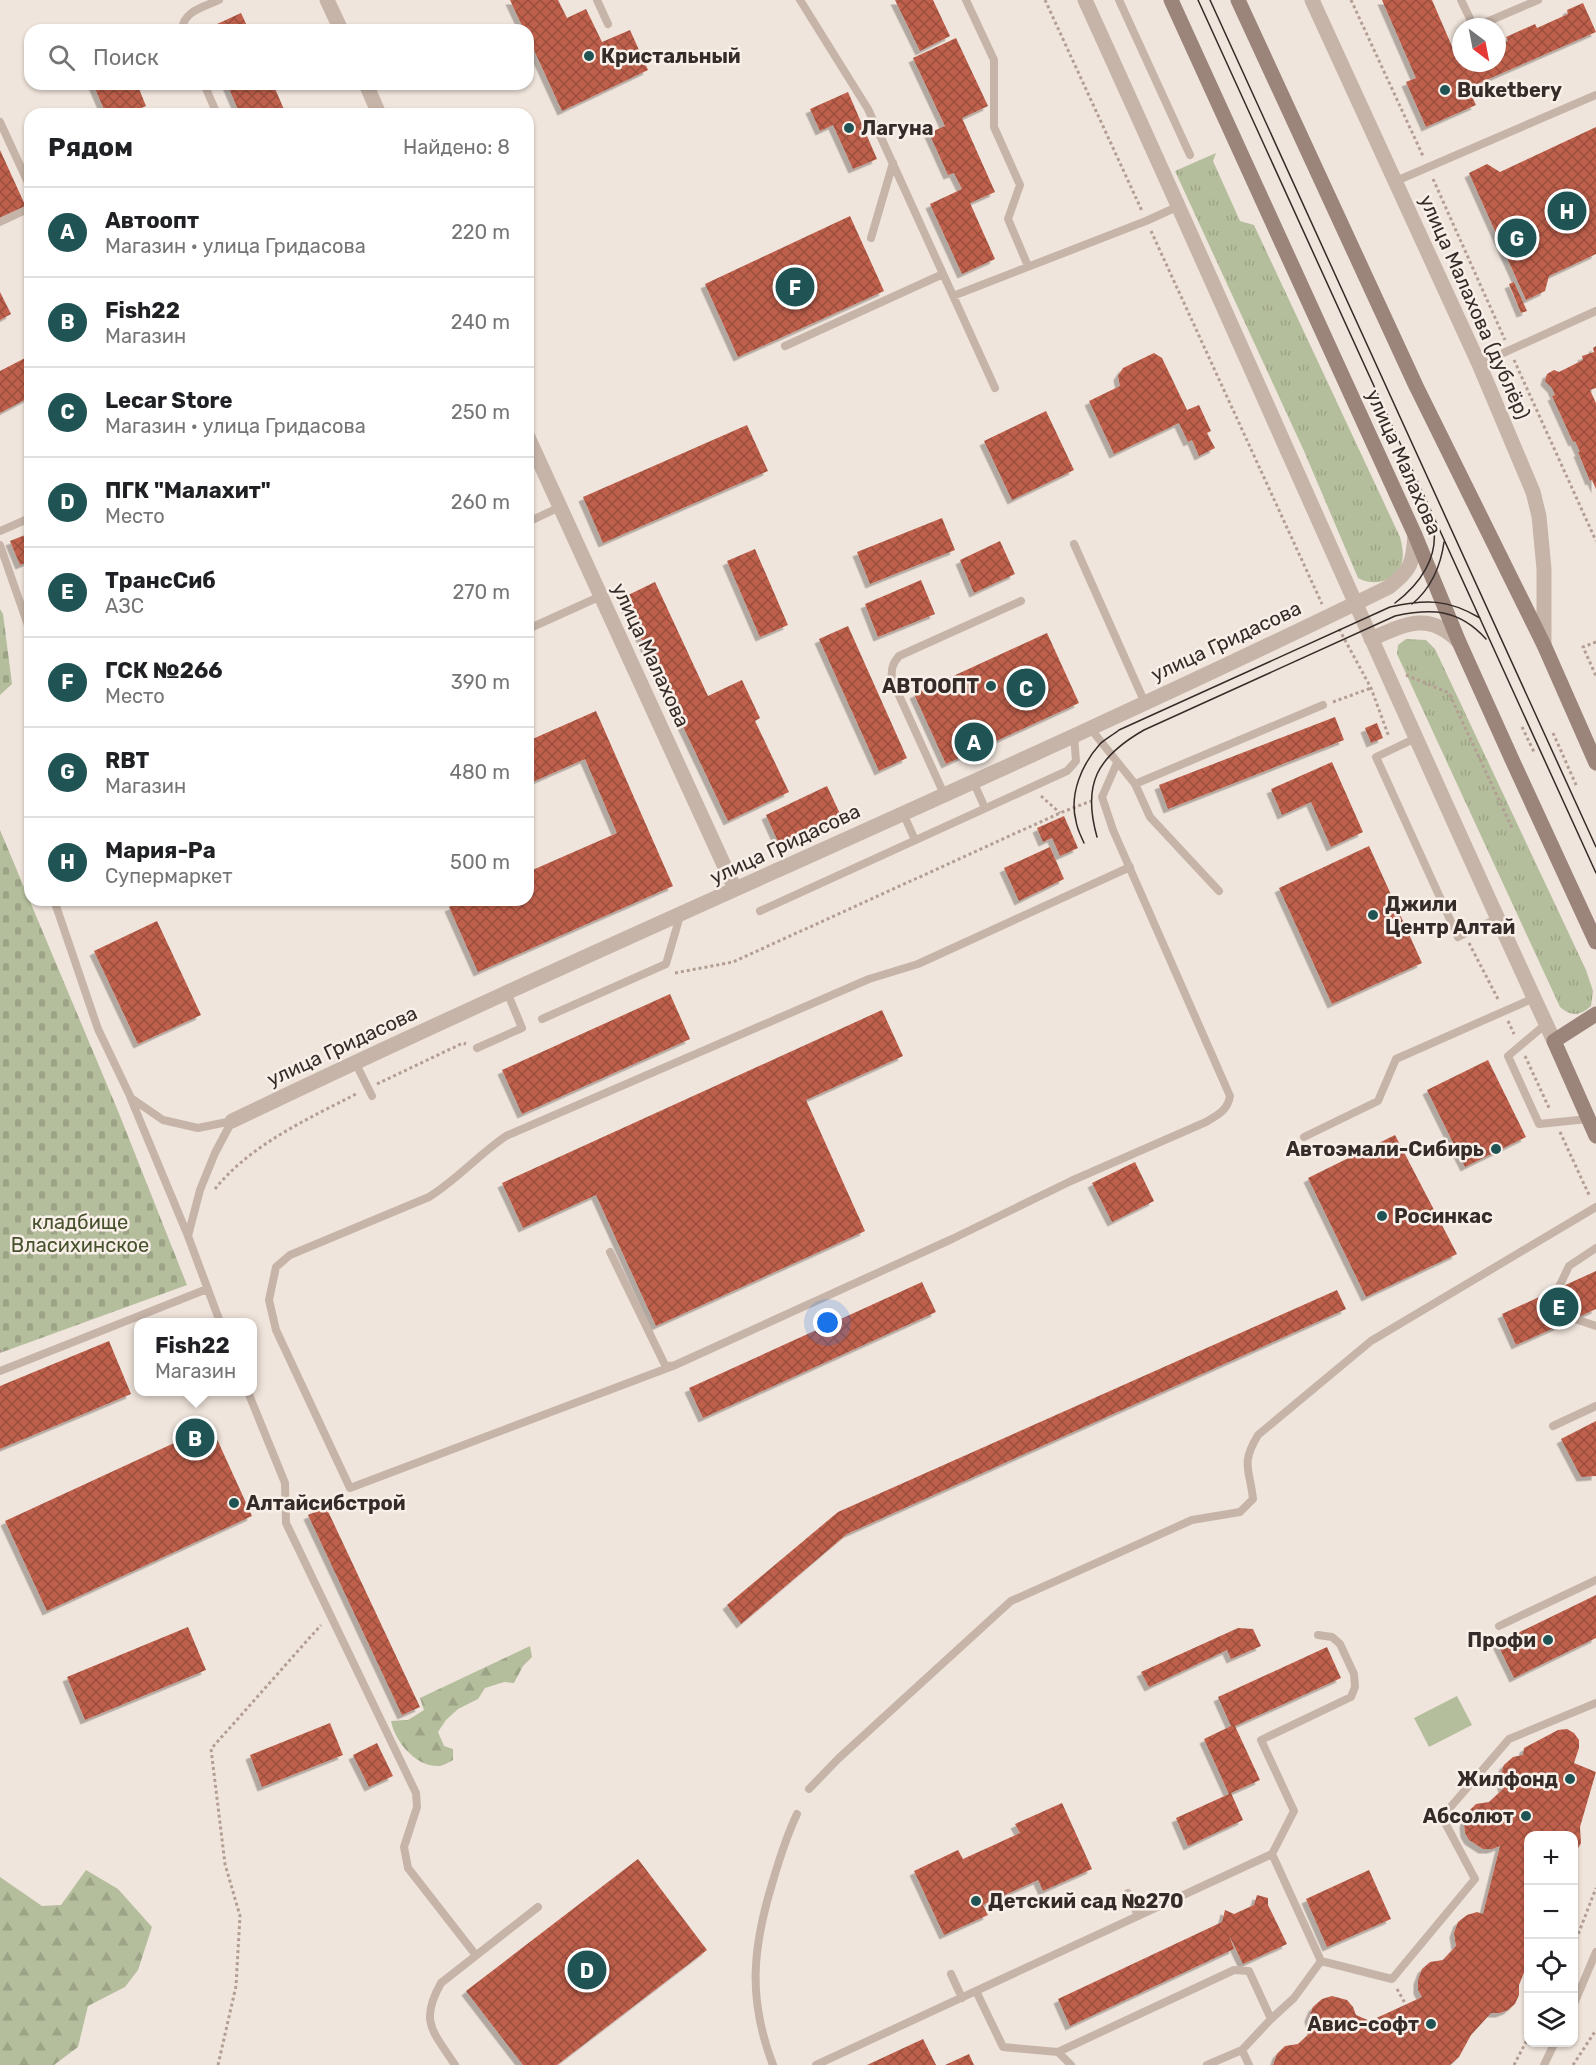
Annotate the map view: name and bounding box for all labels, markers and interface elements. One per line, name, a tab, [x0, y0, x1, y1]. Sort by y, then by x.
north arrow	[1452, 18, 1506, 72]
search box	[24, 24, 534, 90]
icon: search	[45, 41, 78, 74]
text: Поиск	[93, 44, 159, 71]
place label: Кристальный	[601, 44, 741, 68]
marker: Кристальный	[582, 49, 596, 63]
place label: Buketbery	[1457, 78, 1562, 102]
marker: Buketbery	[1438, 83, 1452, 97]
place label: Лагуна	[861, 116, 934, 140]
marker: Лагуна	[842, 121, 856, 135]
text: Рядом	[48, 132, 133, 163]
text: Найдено: 8	[403, 135, 510, 159]
pin: H	[1548, 188, 1586, 234]
street label: улица Малахова (дублёр)	[1415, 191, 1535, 423]
text: Автоопт	[105, 207, 199, 234]
pin: G	[1498, 216, 1537, 260]
text: A	[60, 220, 75, 244]
text: 220 m	[451, 220, 510, 244]
text: Магазин · улица Гридасова	[105, 234, 366, 258]
pin: F	[776, 264, 814, 310]
text: Fish22	[105, 297, 180, 324]
text: B	[60, 310, 75, 334]
text: 240 m	[451, 310, 510, 334]
text: Магазин	[105, 324, 186, 348]
street label: улица Малахова	[1361, 386, 1447, 538]
text: Lecar Store	[105, 387, 233, 414]
text: C	[60, 400, 75, 424]
text: 250 m	[451, 400, 510, 424]
text: Магазин · улица Гридасова	[105, 414, 366, 438]
text: ПГК "Малахит"	[105, 477, 271, 504]
text: D	[60, 490, 75, 514]
text: 260 m	[451, 490, 510, 514]
text: Место	[105, 504, 165, 528]
text: ТрансСиб	[105, 567, 216, 594]
street label: улица Малахова	[607, 579, 695, 731]
text: E	[61, 580, 74, 604]
text: 270 m	[453, 580, 510, 604]
text: АЗС	[105, 594, 144, 618]
street label: улица Гридасова	[1147, 596, 1305, 686]
text: ГСК №266	[105, 657, 223, 684]
pin: C	[1006, 666, 1046, 710]
text: F	[61, 670, 74, 694]
text: 390 m	[451, 670, 510, 694]
place label: АВТООПТ	[882, 674, 979, 698]
marker: АВТООПТ	[984, 679, 998, 693]
text: Место	[105, 684, 165, 708]
pin: A	[954, 720, 994, 764]
text: RBT	[105, 747, 149, 774]
text: G	[60, 760, 75, 784]
text: 480 m	[449, 760, 510, 784]
text: Магазин	[105, 774, 186, 798]
street label: улица Гридасова	[706, 799, 864, 889]
text: Мария-Ра	[105, 837, 216, 864]
text: H	[60, 850, 75, 874]
text: 500 m	[450, 850, 510, 874]
text: Супермаркет	[105, 864, 233, 888]
place label: Джили Центр Алтай	[1385, 892, 1515, 939]
marker: Джили Центр Алтай	[1366, 908, 1380, 922]
street label: улица Гридасова	[263, 1001, 421, 1091]
place label: Автоэмали-Сибирь	[1286, 1137, 1484, 1161]
marker: Автоэмали-Сибирь	[1489, 1142, 1503, 1156]
place label: Росинкас	[1394, 1204, 1493, 1228]
marker: Росинкас	[1375, 1209, 1389, 1223]
park label: кладбище Власихинское	[11, 1210, 149, 1257]
pin: E	[1540, 1284, 1578, 1330]
your location	[813, 1308, 842, 1337]
popup	[134, 1318, 257, 1396]
text: Fish22	[155, 1332, 230, 1359]
text: Магазин	[155, 1359, 236, 1383]
pin: B	[176, 1416, 214, 1460]
place label: Алтайсибстрой	[246, 1491, 406, 1515]
marker: Алтайсибстрой	[227, 1496, 241, 1510]
place label: Профи	[1467, 1628, 1536, 1652]
marker: Профи	[1541, 1633, 1555, 1647]
place label: Жилфонд	[1457, 1767, 1558, 1791]
marker: Жилфонд	[1563, 1772, 1577, 1786]
place label: Абсолют	[1423, 1804, 1514, 1828]
marker: Абсолют	[1519, 1809, 1533, 1823]
map controls	[1524, 1831, 1578, 2047]
button: +	[1524, 1831, 1578, 1885]
button: −	[1524, 1885, 1578, 1939]
place label: Детский сад №270	[988, 1889, 1184, 1913]
marker: Детский сад №270	[969, 1894, 983, 1908]
button: locate	[1524, 1939, 1578, 1993]
pin: D	[568, 1948, 606, 1992]
button: layers	[1524, 1993, 1578, 2047]
place label: Авис-софт	[1307, 2012, 1419, 2036]
marker: Авис-софт	[1424, 2017, 1438, 2031]

